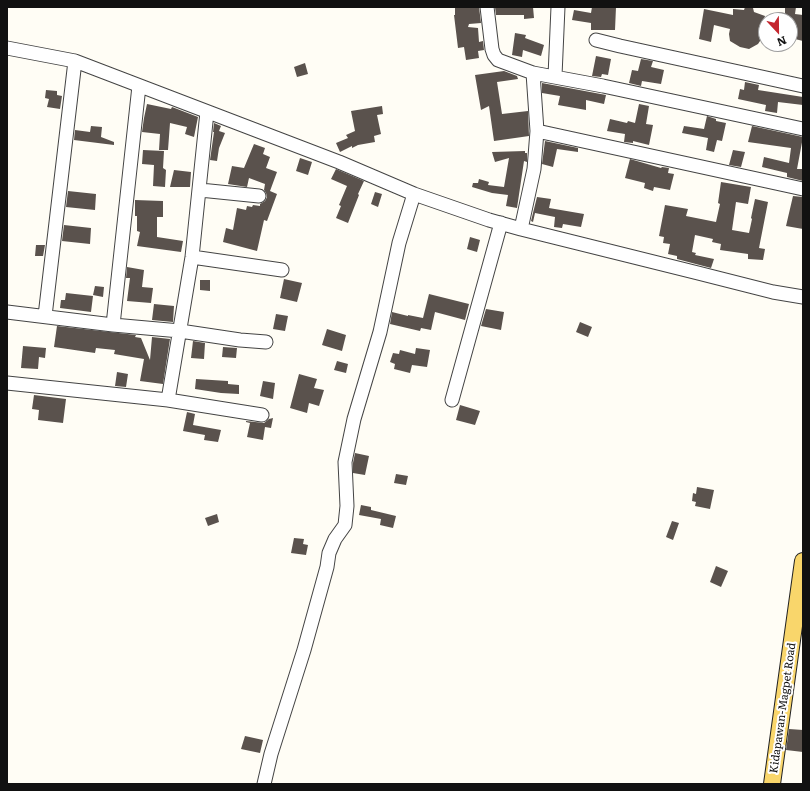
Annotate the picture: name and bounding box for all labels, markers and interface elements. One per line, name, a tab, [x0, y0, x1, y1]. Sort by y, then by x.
north arrow	[758, 12, 798, 52]
text: N	[775, 33, 789, 51]
street label: Kidapawan-Magpet Road	[767, 642, 799, 774]

